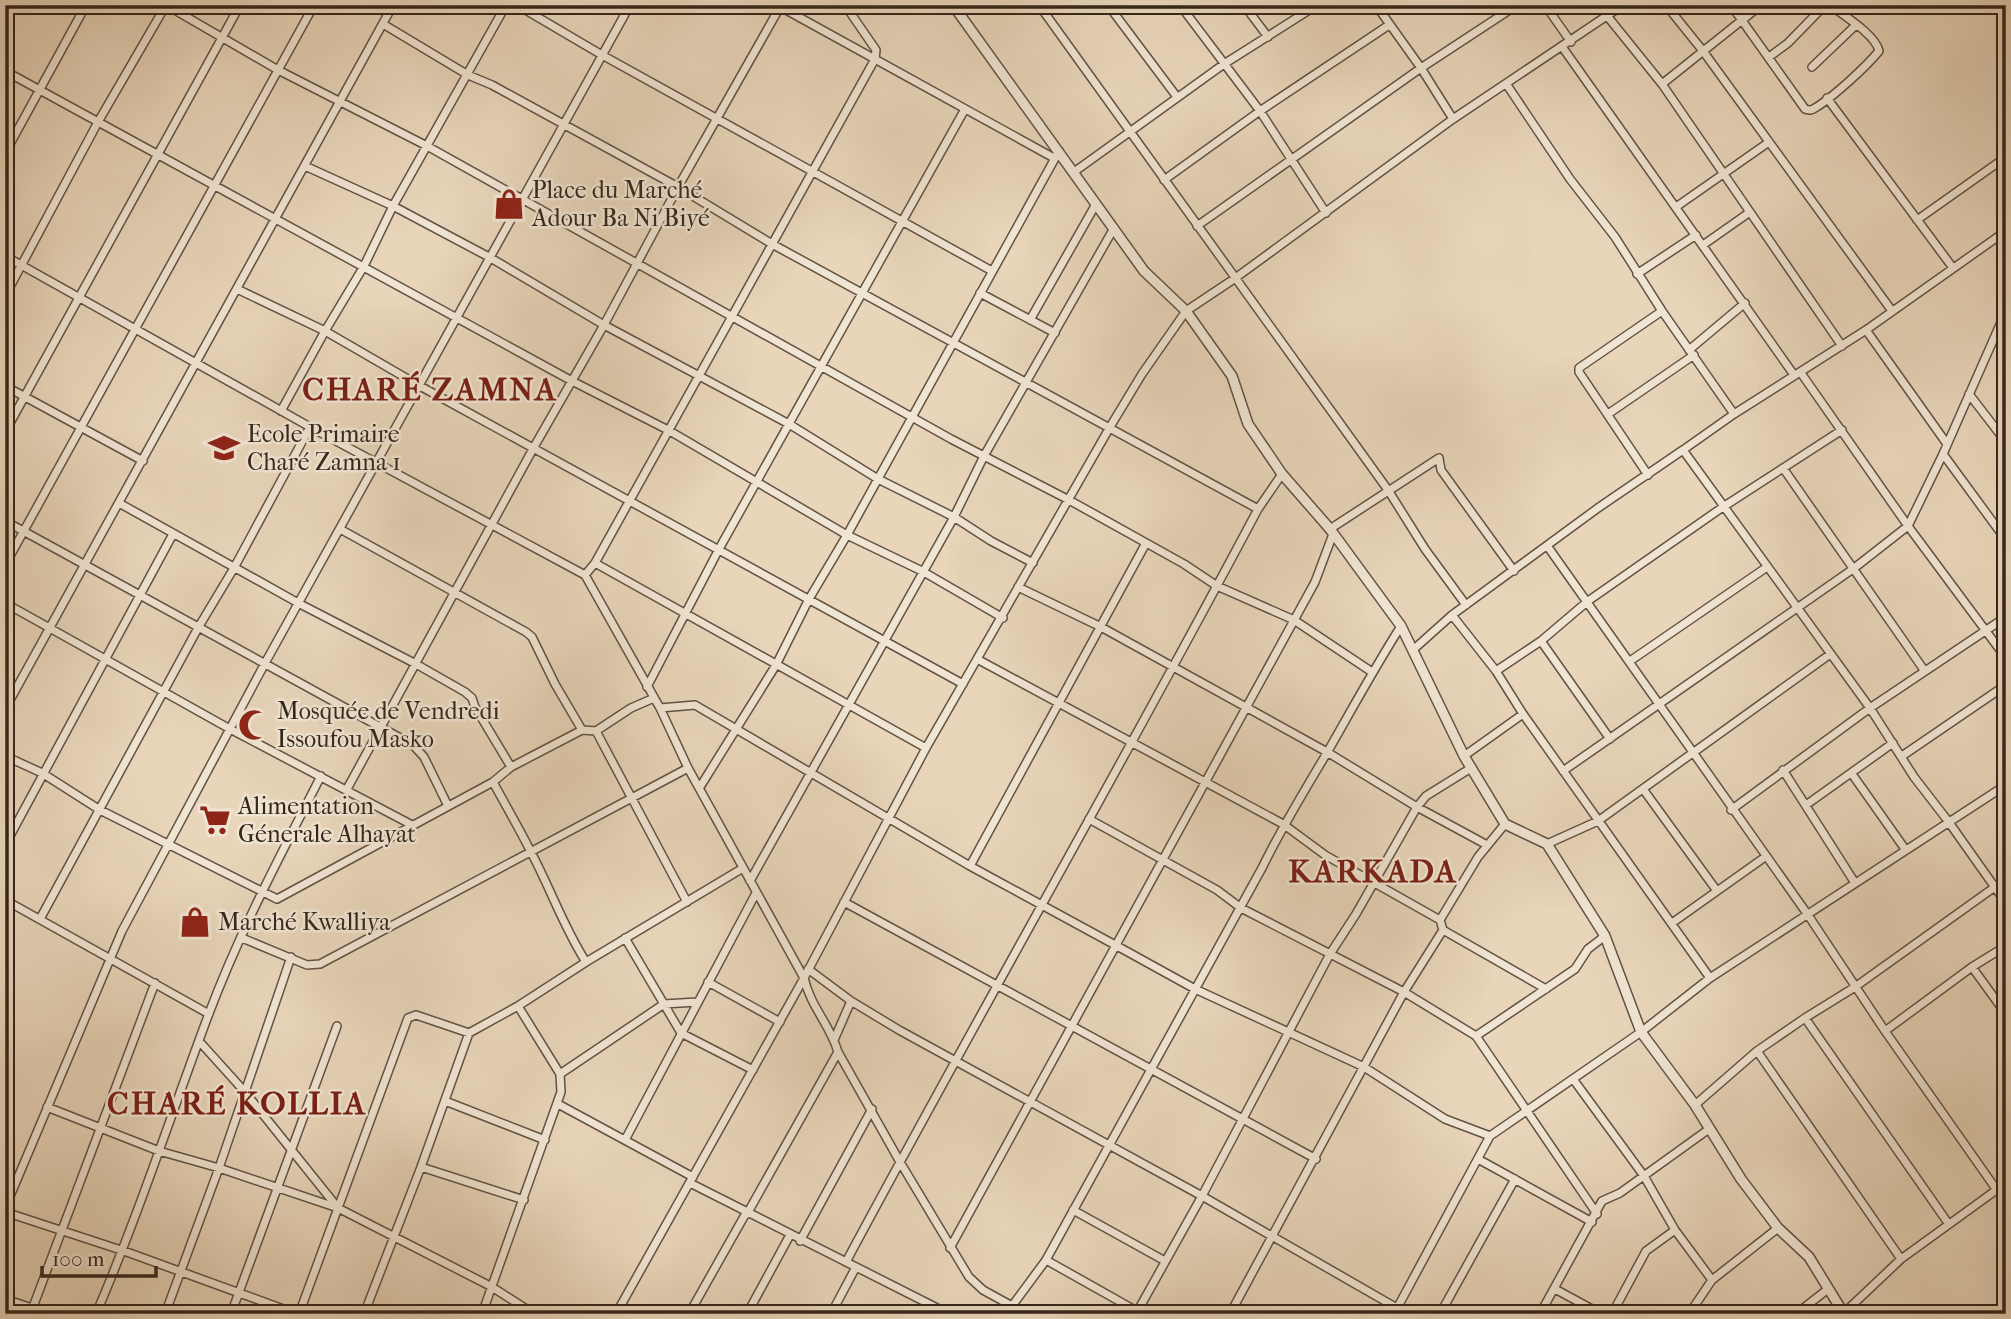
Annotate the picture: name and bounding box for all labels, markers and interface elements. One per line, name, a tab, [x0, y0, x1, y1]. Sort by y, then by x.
place label: Place du Marché Adour Ba Ni Biyé	[531, 176, 710, 232]
shop icon: Place du Marché Adour Ba Ni Biyé	[492, 187, 526, 221]
district label: CHARÉ ZAMNA	[302, 370, 558, 408]
place label: Ecole Primaire Charé Zamna 1	[247, 420, 401, 476]
school or university icon: Ecole Primaire Charé Zamna 1	[207, 431, 241, 465]
place label: Mosquée de Vendredi Issoufou Masko	[277, 697, 500, 753]
mosque icon: Mosquée de Vendredi Issoufou Masko	[237, 708, 271, 742]
place label: Alimentation Génerale Alhayat	[237, 792, 416, 848]
supermarket icon: Alimentation Génerale Alhayat	[198, 803, 232, 837]
district label: KARKADA	[1288, 853, 1458, 890]
shop icon: Marché Kwalliya	[178, 905, 212, 939]
place label: Marché Kwalliya	[218, 908, 391, 936]
district label: CHARÉ KOLLIA	[107, 1084, 367, 1122]
scale bar	[42, 1235, 156, 1279]
text: 100 m	[52, 1247, 105, 1271]

